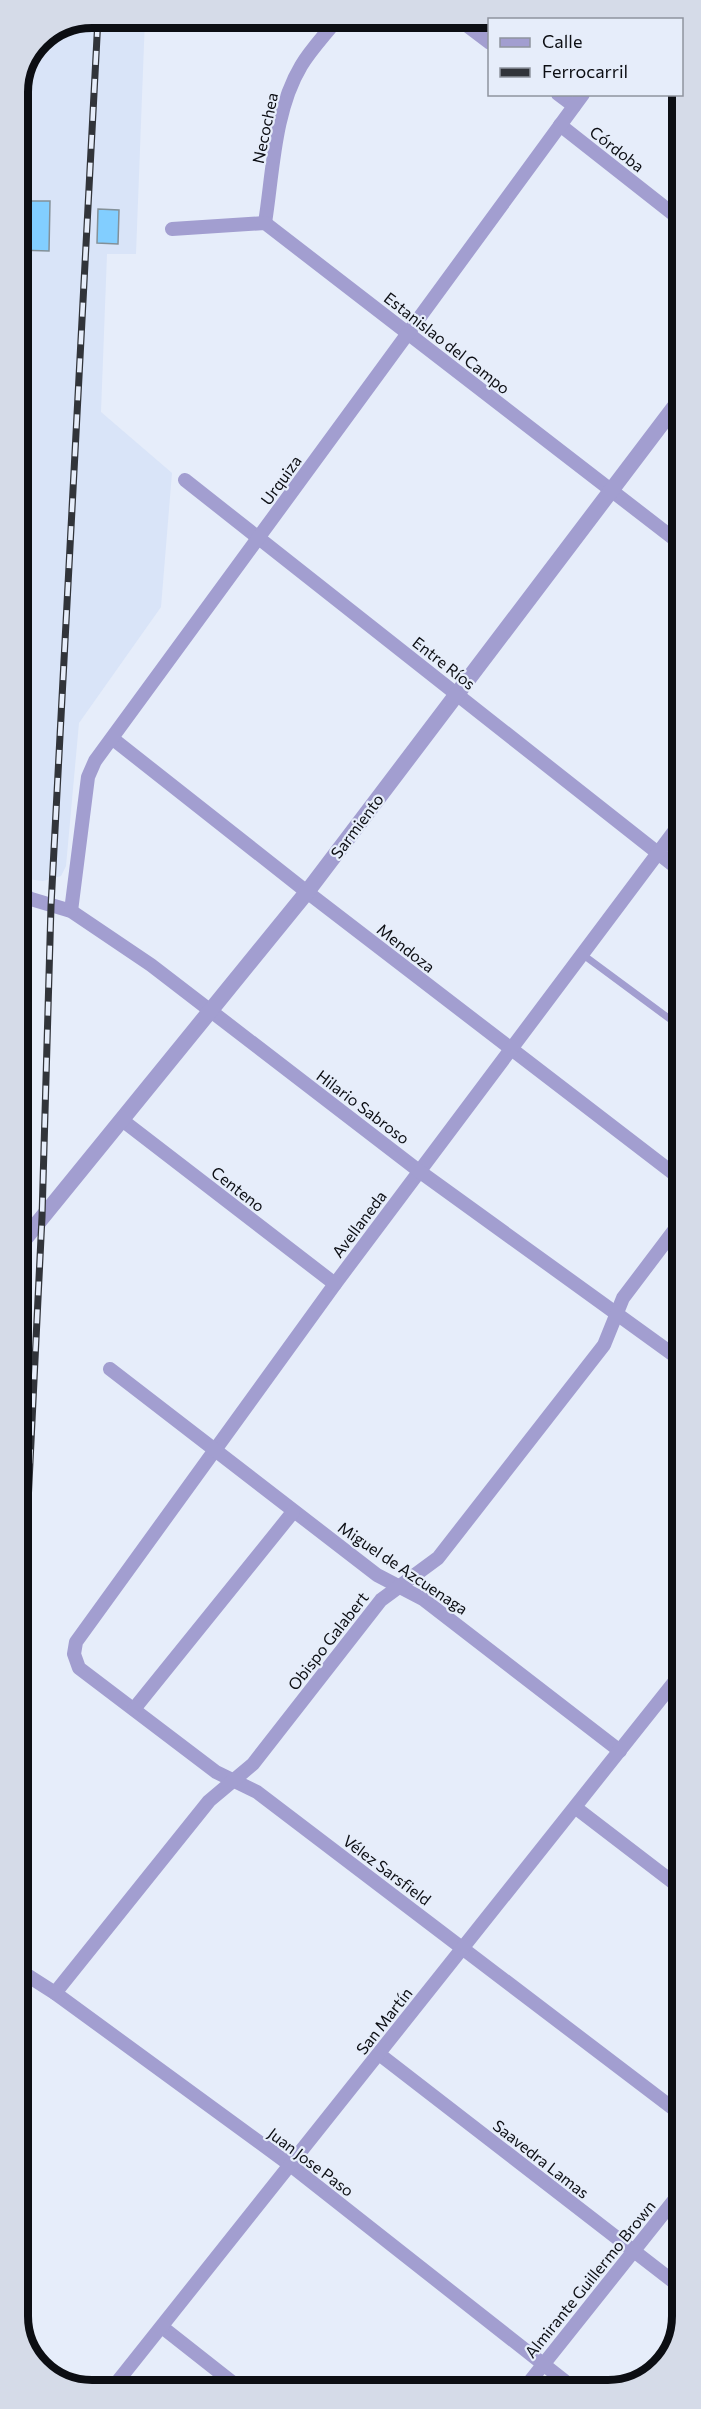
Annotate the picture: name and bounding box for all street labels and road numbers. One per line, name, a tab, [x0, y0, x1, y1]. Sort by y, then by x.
street label: Necochea	[248, 91, 281, 165]
street label: Córdoba	[587, 122, 648, 176]
street label: Estanislao del Campo	[381, 288, 514, 398]
street label: Urquiza	[256, 451, 305, 508]
street label: Entre Ríos	[409, 632, 479, 693]
street label: Sarmiento	[326, 790, 387, 862]
street label: Mendoza	[374, 919, 439, 976]
street label: Hilario Sabroso	[313, 1066, 413, 1148]
street label: Centeno	[208, 1162, 269, 1215]
street label: Avellaneda	[327, 1187, 390, 1261]
street label: Miguel de Azcuenaga	[335, 1517, 472, 1618]
street label: Obispo Galabert	[283, 1587, 372, 1694]
street label: Vélez Sarsfield	[340, 1830, 435, 1909]
street label: San Martín	[352, 1983, 416, 2058]
street label: Saavedra Lamas	[490, 2115, 593, 2202]
street label: Juan Jose Paso	[265, 2123, 358, 2200]
street label: Almirante Guillermo Brown	[520, 2196, 659, 2361]

